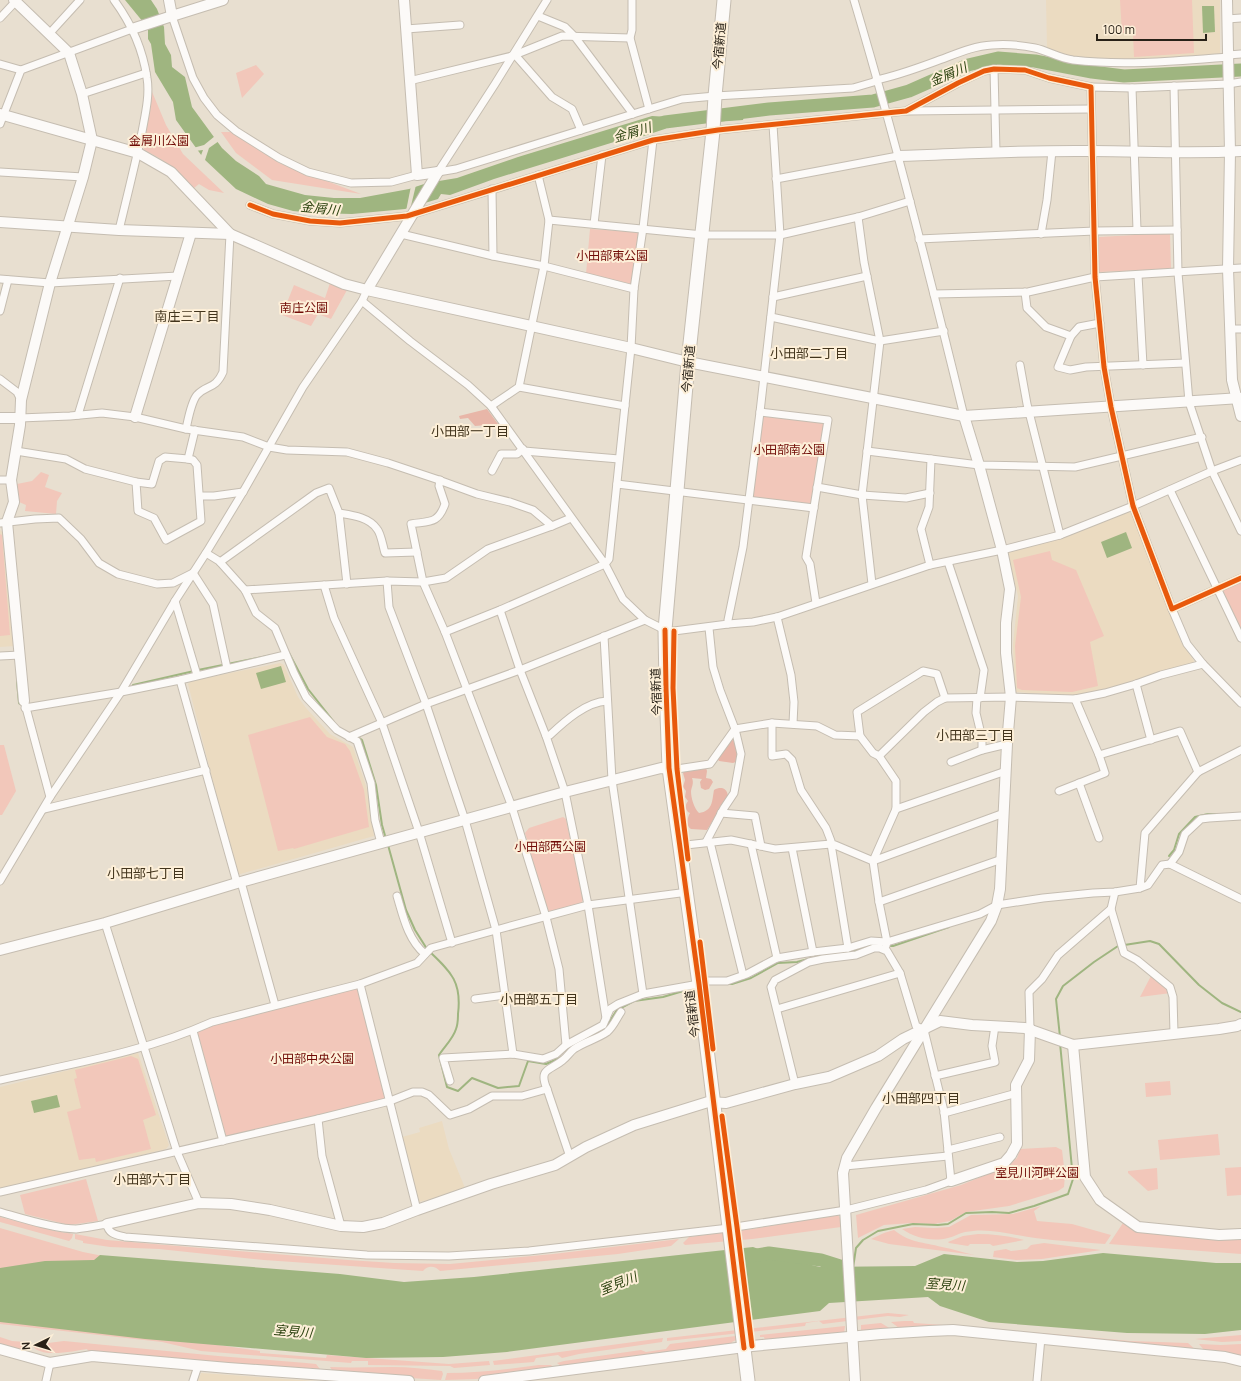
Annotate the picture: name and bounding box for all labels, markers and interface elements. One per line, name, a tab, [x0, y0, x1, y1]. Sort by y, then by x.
scale bar	[1097, 16, 1206, 42]
street label: 今宿新道	[708, 21, 730, 71]
text: 100 m	[1103, 21, 1135, 38]
water label: 金屑川	[927, 57, 971, 90]
water label: 金屑川	[611, 117, 655, 146]
park label: 金屑川公園	[129, 132, 189, 149]
water label: 金屑川	[300, 197, 342, 219]
park label: 小田部東公園	[576, 247, 648, 264]
park label: 南庄公園	[280, 299, 328, 316]
district label: 南庄三丁目	[154, 307, 220, 325]
street label: 今宿新道	[677, 344, 699, 394]
district label: 小田部二丁目	[770, 344, 848, 362]
district label: 小田部一丁目	[431, 422, 509, 440]
park label: 小田部南公園	[753, 441, 825, 458]
street label: 今宿新道	[647, 668, 665, 716]
district label: 小田部三丁目	[936, 726, 1014, 744]
park label: 小田部西公園	[514, 838, 586, 855]
district label: 小田部七丁目	[107, 864, 185, 882]
street label: 今宿新道	[681, 989, 703, 1039]
district label: 小田部五丁目	[500, 990, 578, 1008]
park label: 小田部中央公園	[270, 1050, 354, 1067]
district label: 小田部四丁目	[882, 1089, 960, 1107]
park label: 室見川河畔公園	[995, 1164, 1079, 1181]
district label: 小田部六丁目	[113, 1170, 191, 1188]
water label: 室見川	[597, 1267, 641, 1299]
water label: 室見川	[925, 1274, 967, 1294]
water label: 室見川	[273, 1320, 315, 1342]
north arrow	[16, 1325, 56, 1365]
text: N	[18, 1341, 33, 1351]

